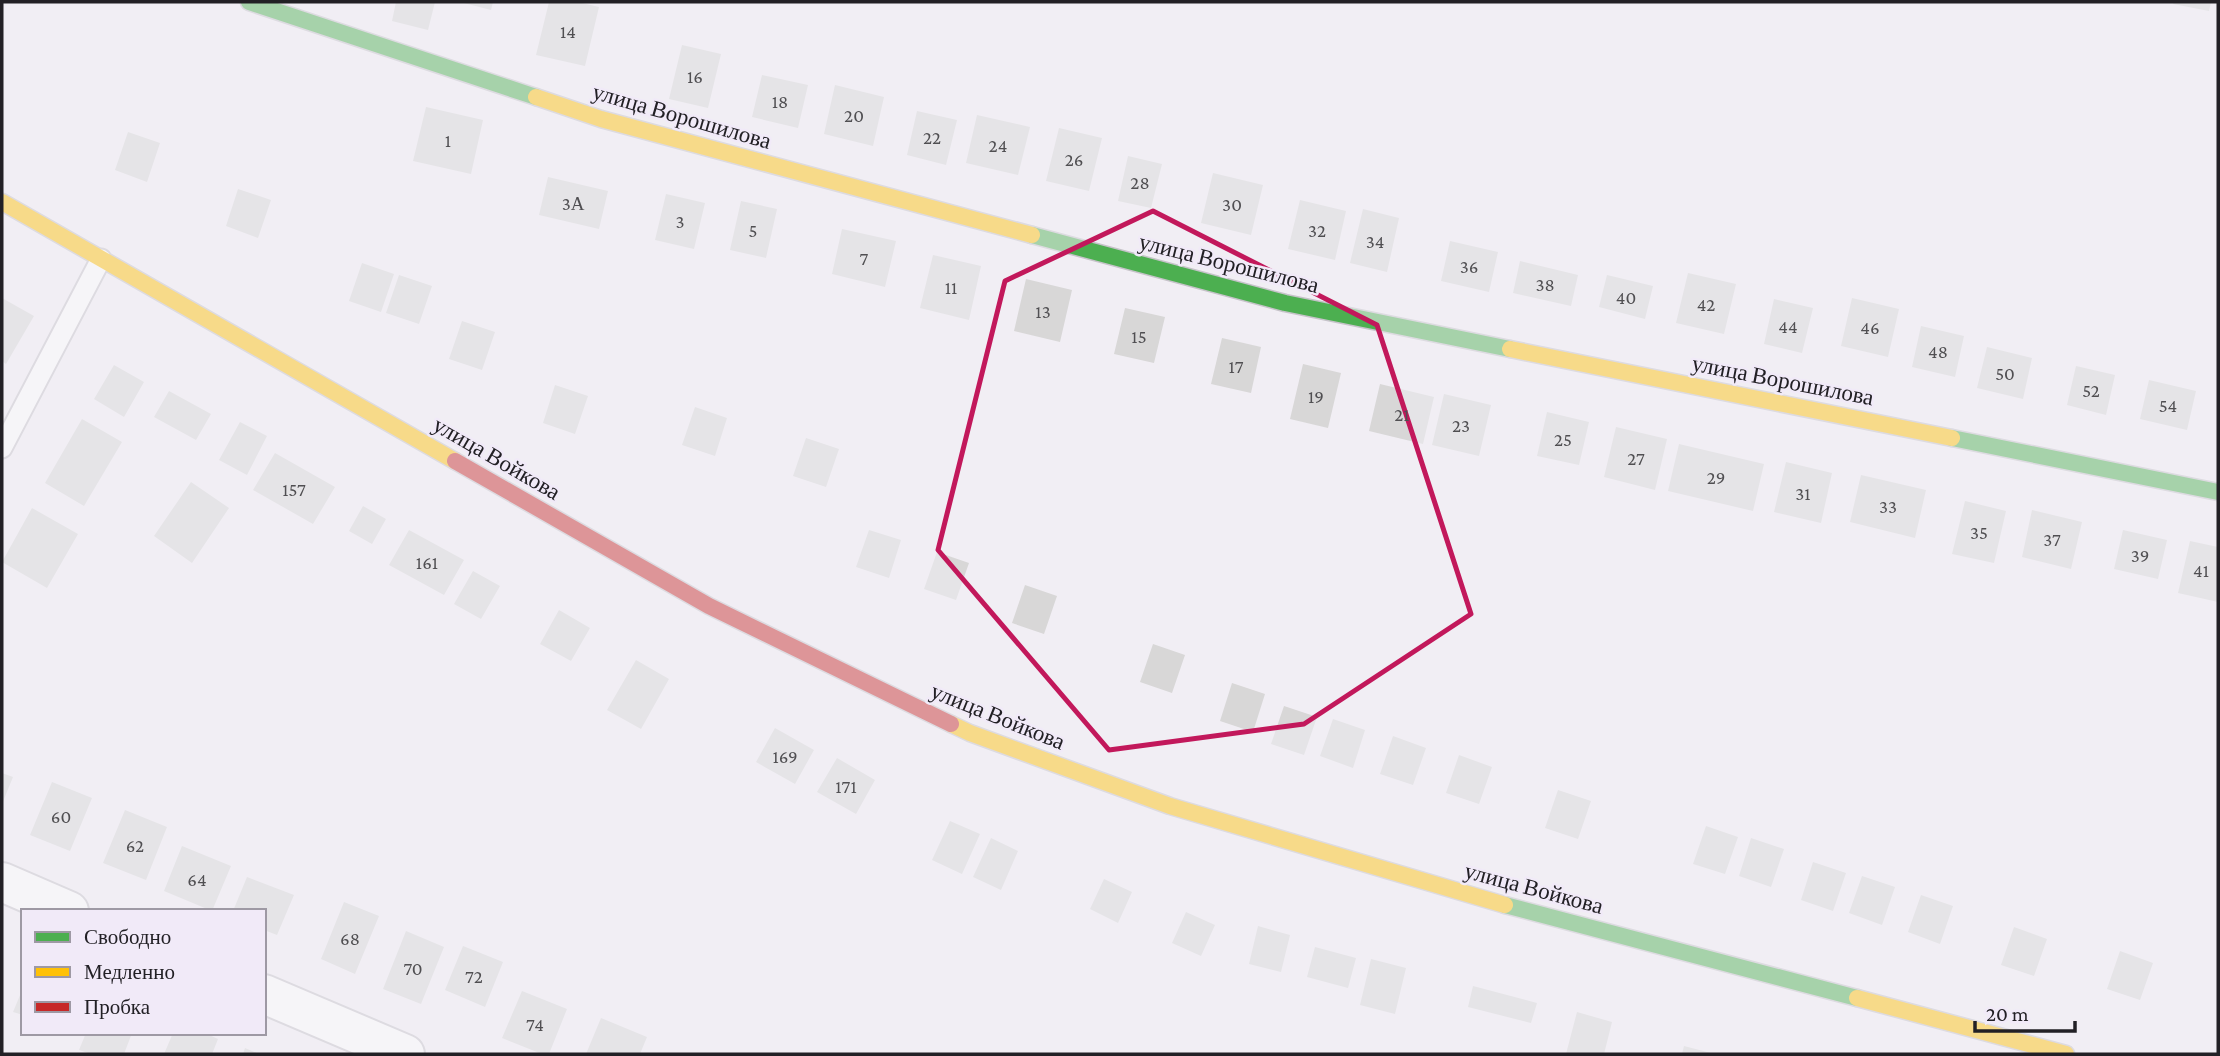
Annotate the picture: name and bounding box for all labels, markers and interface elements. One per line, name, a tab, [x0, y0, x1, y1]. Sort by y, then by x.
house number: 14	[560, 21, 576, 42]
house number: 16	[687, 66, 703, 87]
street label: улица Ворошилова	[590, 78, 774, 154]
house number: 18	[772, 91, 788, 112]
house number: 20	[844, 105, 864, 126]
house number: 22	[923, 127, 941, 148]
house number: 1	[445, 130, 451, 151]
house number: 24	[989, 135, 1007, 156]
house number: 26	[1065, 149, 1083, 170]
house number: 28	[1130, 172, 1150, 193]
house number: 3А	[562, 193, 585, 214]
house number: 30	[1222, 194, 1242, 215]
house number: 3	[675, 211, 685, 232]
house number: 5	[749, 220, 757, 241]
house number: 32	[1308, 220, 1326, 241]
street label: улица Ворошилова	[1136, 228, 1322, 298]
house number: 34	[1366, 231, 1384, 252]
house number: 7	[860, 248, 869, 269]
house number: 36	[1460, 256, 1478, 277]
house number: 38	[1535, 274, 1555, 295]
house number: 11	[945, 277, 957, 298]
house number: 40	[1616, 287, 1636, 308]
house number: 42	[1697, 294, 1715, 315]
house number: 13	[1035, 301, 1051, 322]
house number: 44	[1778, 316, 1798, 337]
house number: 46	[1860, 317, 1880, 338]
house number: 15	[1131, 326, 1147, 347]
house number: 48	[1928, 341, 1948, 362]
street label: улица Ворошилова	[1690, 350, 1876, 410]
house number: 17	[1228, 356, 1244, 377]
house number: 50	[1995, 363, 2015, 384]
house number: 52	[2082, 380, 2100, 401]
house number: 19	[1308, 386, 1324, 407]
house number: 54	[2159, 395, 2177, 416]
house number: 21	[1394, 404, 1410, 425]
street label: улица Войкова	[429, 411, 565, 505]
house number: 23	[1452, 415, 1470, 436]
house number: 25	[1554, 429, 1572, 450]
house number: 27	[1627, 448, 1645, 469]
house number: 29	[1707, 467, 1725, 488]
house number: 157	[282, 479, 306, 500]
house number: 31	[1795, 483, 1811, 504]
house number: 33	[1879, 496, 1897, 517]
house number: 35	[1970, 522, 1988, 543]
house number: 37	[2043, 529, 2061, 550]
house number: 39	[2131, 545, 2149, 566]
house number: 161	[416, 552, 438, 573]
house number: 41	[2193, 560, 2209, 581]
street label: улица Войкова	[927, 677, 1069, 755]
house number: 169	[772, 746, 798, 767]
house number: 171	[835, 776, 857, 797]
house number: 60	[51, 806, 71, 827]
house number: 62	[126, 835, 144, 856]
street label: улица Войкова	[1462, 857, 1606, 919]
house number: 64	[187, 869, 207, 890]
legend	[21, 909, 266, 1035]
text: Свободно	[84, 925, 171, 949]
house number: 68	[340, 928, 360, 949]
house number: 70	[403, 958, 423, 979]
text: Медленно	[84, 960, 175, 984]
house number: 72	[465, 966, 483, 987]
scale bar	[1975, 990, 2075, 1034]
text: Пробка	[84, 995, 151, 1019]
text: 20 m	[1986, 1002, 2029, 1026]
house number: 74	[526, 1014, 544, 1035]

